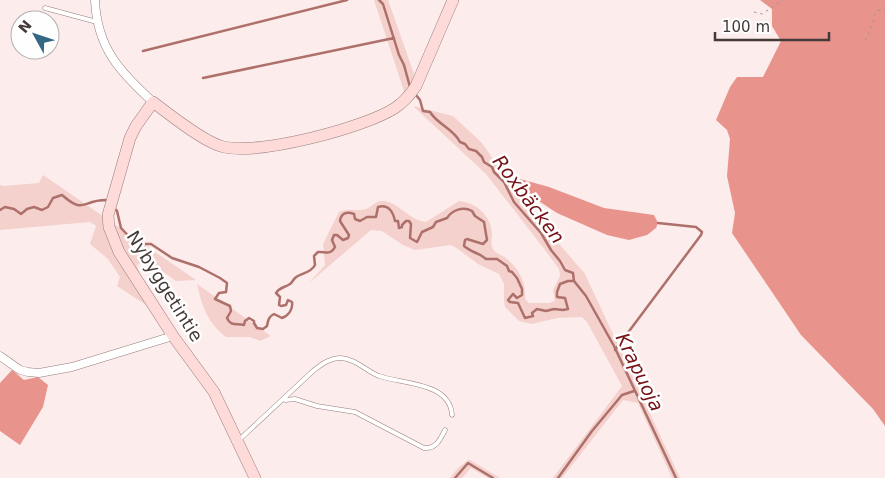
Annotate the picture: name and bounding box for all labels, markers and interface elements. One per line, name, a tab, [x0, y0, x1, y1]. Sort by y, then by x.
north arrow	[10, 10, 60, 60]
scale bar	[715, 10, 829, 42]
text: N	[15, 17, 35, 36]
text: 100 m	[722, 18, 770, 36]
water label: Roxbäcken	[489, 150, 569, 248]
street label: Nybyggetintie	[123, 227, 207, 345]
water label: Krapuoja	[612, 329, 668, 415]

